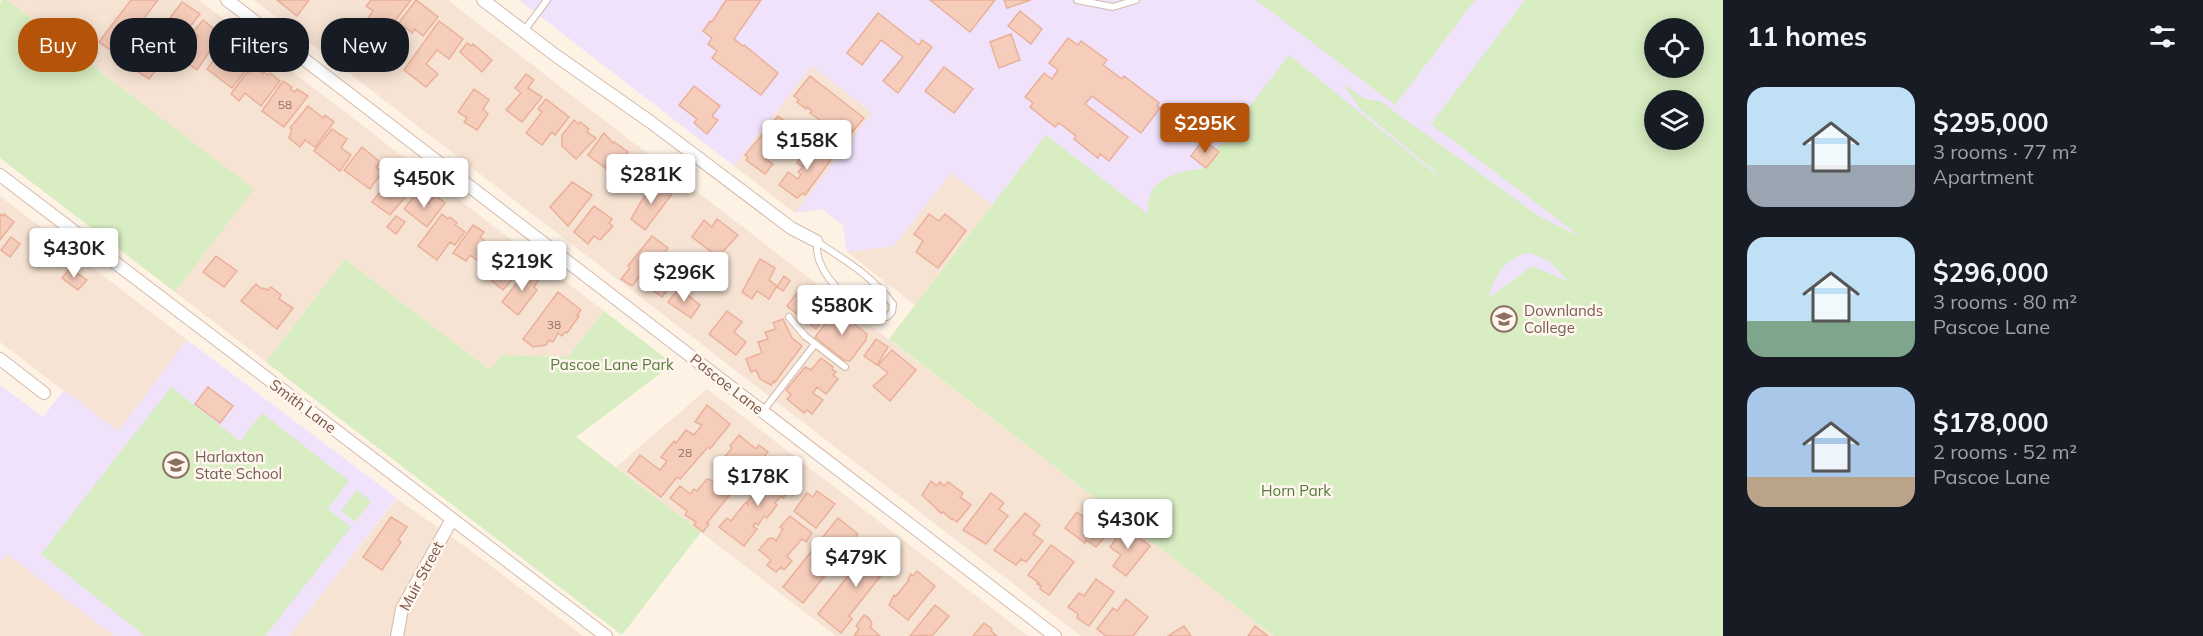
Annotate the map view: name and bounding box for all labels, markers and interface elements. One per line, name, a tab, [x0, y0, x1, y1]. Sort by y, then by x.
chip: Buy	[18, 18, 98, 72]
chip: Rent	[110, 18, 197, 72]
chip: Filters	[209, 18, 309, 72]
chip: New	[321, 18, 409, 72]
map controls	[1644, 18, 1704, 150]
button: locate	[1644, 18, 1704, 78]
text: 11 homes	[1747, 20, 1867, 53]
icon: filters	[2146, 20, 2179, 53]
button: layers	[1644, 90, 1704, 150]
house number: 58	[278, 97, 292, 112]
pin: $295K	[1163, 103, 1247, 154]
text: $295,000	[1933, 106, 2049, 139]
text: $295K	[1174, 110, 1236, 135]
icon: home	[1795, 111, 1867, 183]
pin: $158K	[765, 120, 849, 171]
text: $158K	[776, 127, 838, 152]
text: 3 rooms · 77 m²	[1933, 139, 2077, 164]
pin: $281K	[609, 154, 693, 205]
pin: $450K	[382, 158, 466, 209]
text: $281K	[620, 161, 682, 186]
text: Apartment	[1933, 164, 2034, 189]
text: $450K	[393, 165, 455, 190]
pin: $430K	[32, 228, 116, 279]
text: $430K	[43, 235, 105, 260]
pin: $219K	[480, 241, 564, 292]
text: $219K	[491, 248, 553, 273]
pin: $296K	[642, 252, 726, 303]
text: $296,000	[1933, 256, 2049, 289]
text: $296K	[653, 259, 715, 284]
icon: home	[1795, 261, 1867, 333]
pin: $580K	[800, 285, 884, 336]
text: 3 rooms · 80 m²	[1933, 289, 2077, 314]
text: $580K	[811, 292, 873, 317]
place label: Downlands College	[1524, 301, 1603, 337]
school or university icon: Downlands College	[1489, 304, 1519, 334]
text: Pascoe Lane	[1933, 314, 2050, 339]
house number: 38	[547, 317, 561, 332]
street label: Pascoe Lane	[687, 349, 767, 419]
park label: Pascoe Lane Park	[550, 355, 674, 374]
street label: Smith Lane	[266, 375, 340, 437]
text: $178,000	[1933, 406, 2049, 439]
icon: home	[1795, 411, 1867, 483]
text: 2 rooms · 52 m²	[1933, 439, 2077, 464]
house number: 28	[678, 445, 692, 460]
place label: Harlaxton State School	[195, 447, 282, 483]
school or university icon: Harlaxton State School	[161, 450, 191, 480]
pin: $178K	[716, 456, 800, 507]
text: $178K	[727, 463, 789, 488]
text: Pascoe Lane	[1933, 464, 2050, 489]
park label: Horn Park	[1261, 481, 1331, 500]
pin: $430K	[1086, 499, 1170, 550]
text: $430K	[1097, 506, 1159, 531]
pin: $479K	[814, 537, 898, 588]
street label: Muir Street	[395, 538, 447, 614]
text: $479K	[825, 544, 887, 569]

